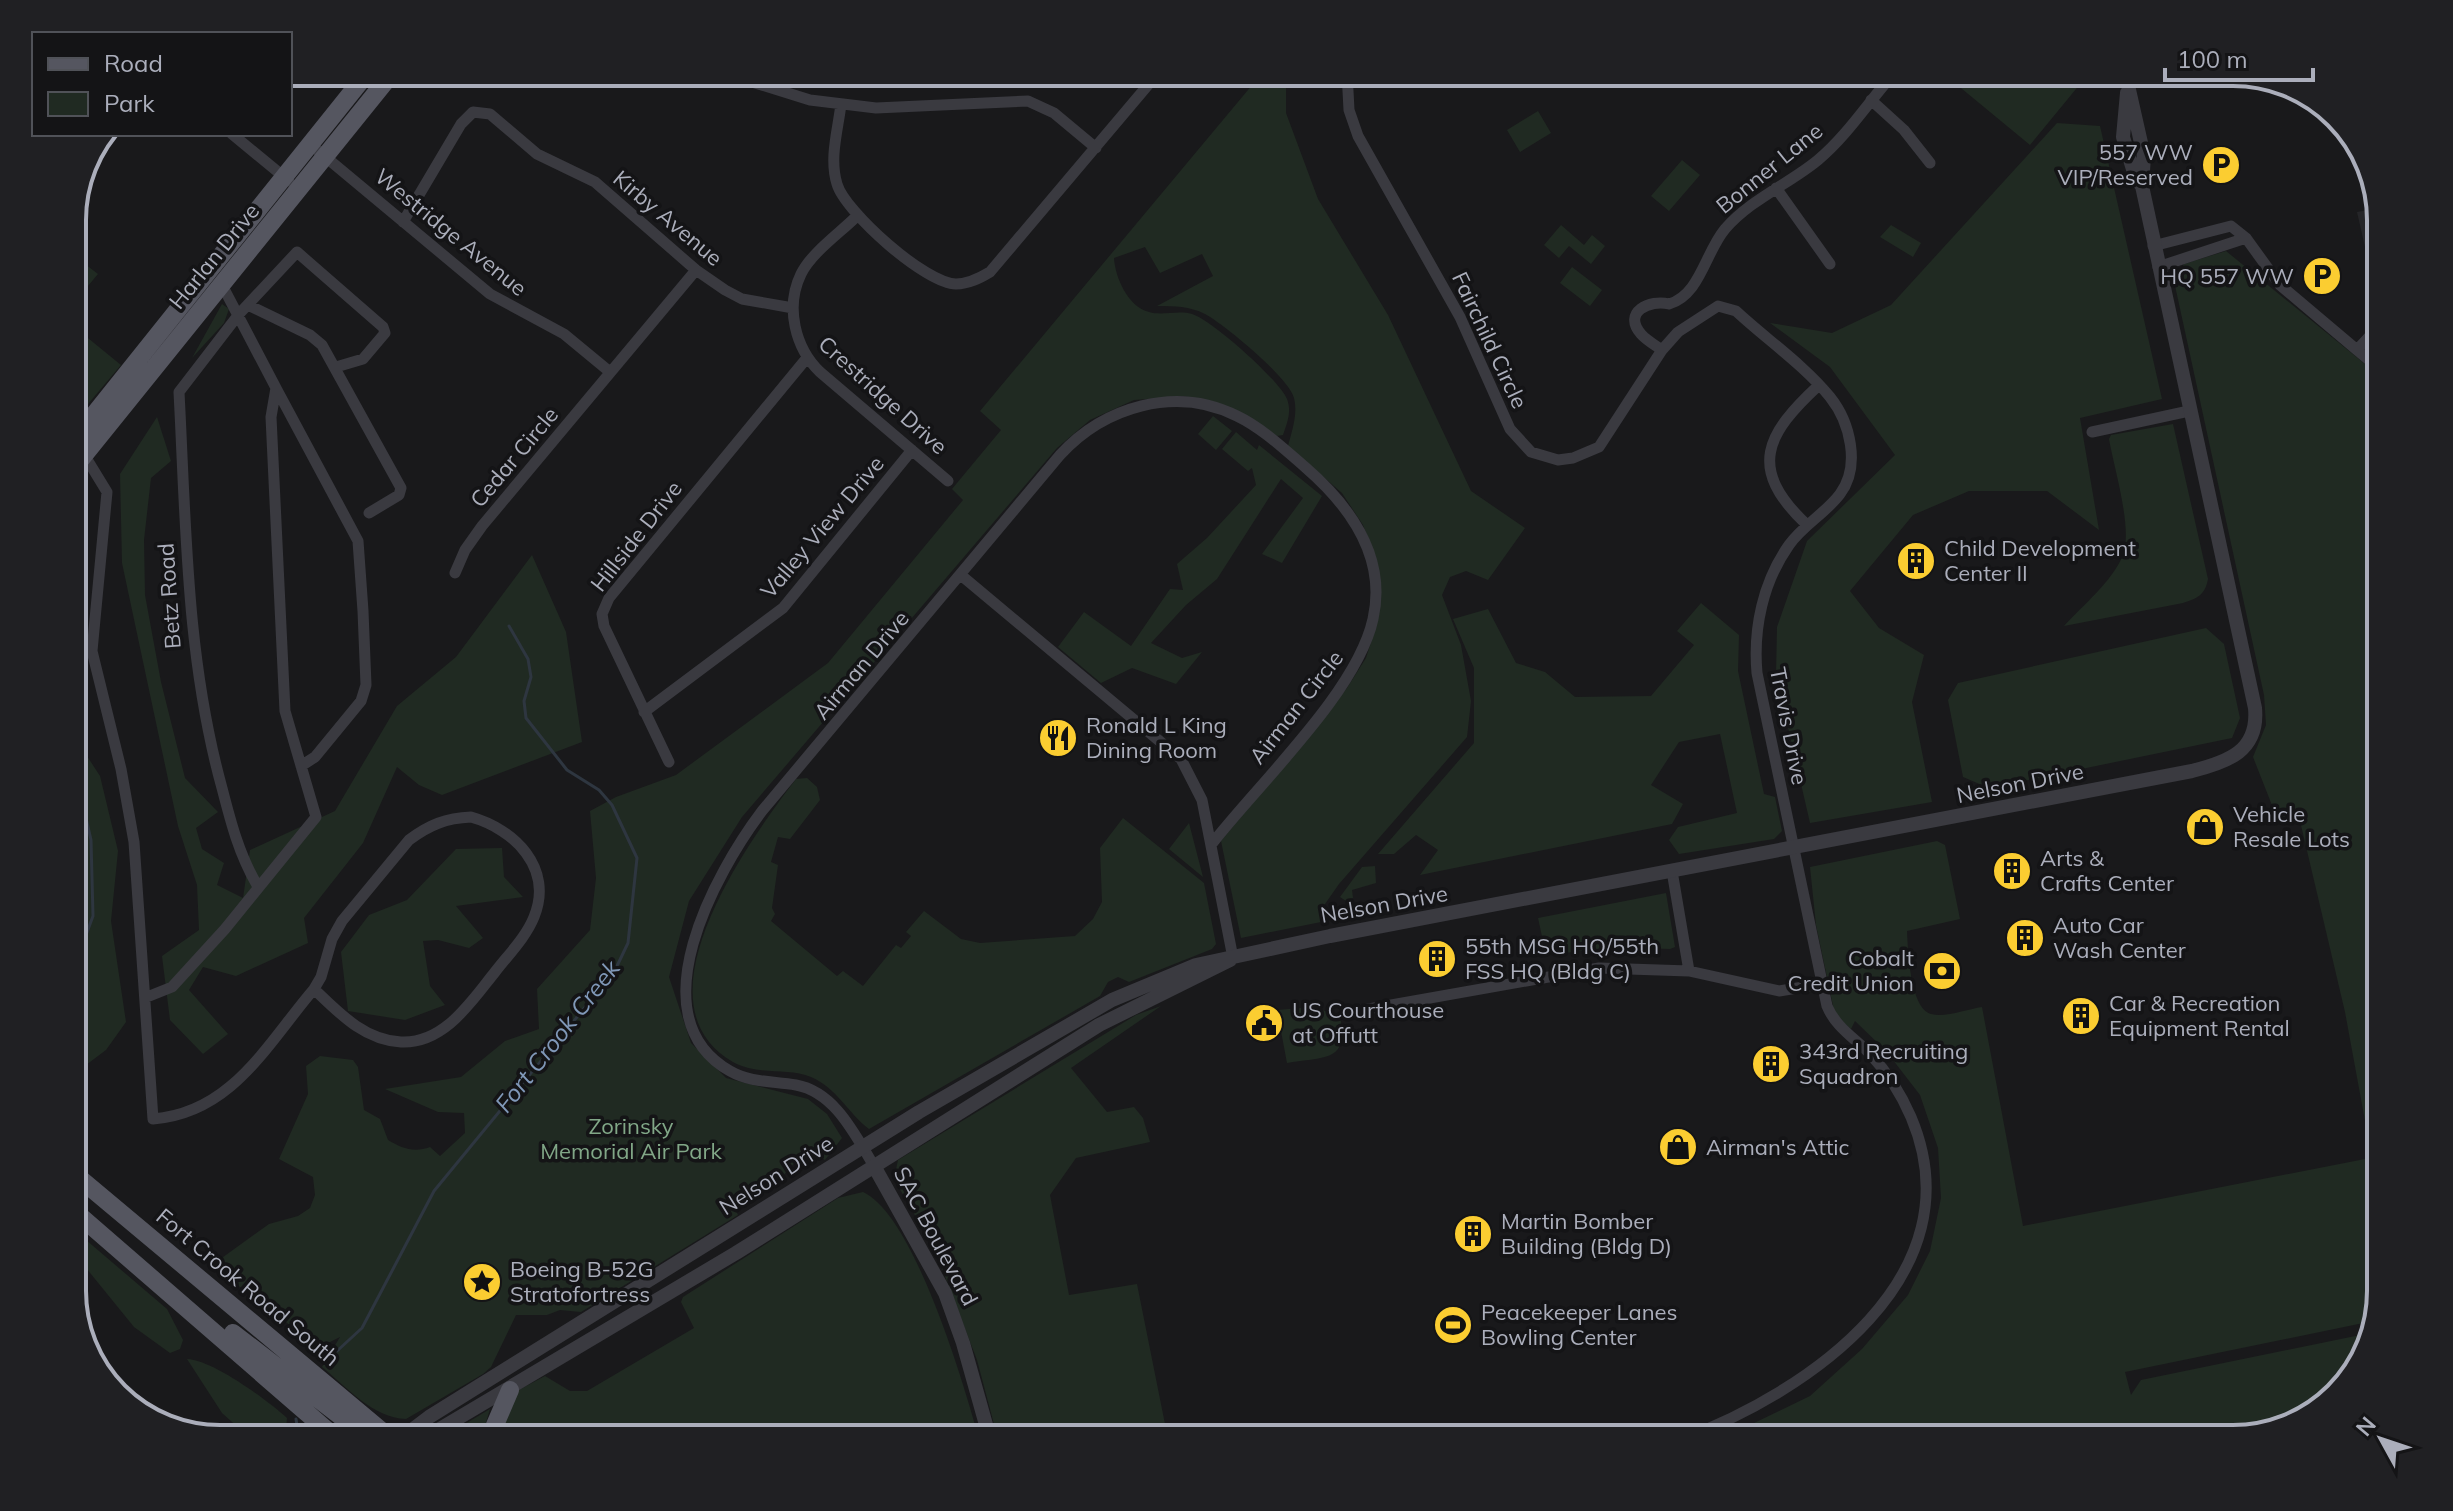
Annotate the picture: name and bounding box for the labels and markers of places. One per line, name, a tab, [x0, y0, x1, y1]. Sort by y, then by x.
place label: 557 WW VIP/Reserved	[2057, 138, 2193, 191]
parking icon: 557 WW VIP/Reserved	[2200, 144, 2242, 186]
parking icon: HQ 557 WW	[2301, 255, 2343, 297]
place label: HQ 557 WW	[2160, 262, 2294, 290]
place label: Child Development Center II	[1944, 534, 2136, 587]
building icon: Child Development Center II	[1895, 540, 1937, 582]
place label: Ronald L King Dining Room	[1086, 711, 1227, 764]
restaurant icon: Ronald L King Dining Room	[1037, 717, 1079, 759]
place label: Vehicle Resale Lots	[2233, 800, 2350, 853]
shop icon: Vehicle Resale Lots	[2184, 806, 2226, 848]
place label: Arts & Crafts Center	[2040, 844, 2174, 897]
building icon: Arts & Crafts Center	[1991, 850, 2033, 892]
place label: Auto Car Wash Center	[2053, 911, 2186, 964]
building icon: Auto Car Wash Center	[2004, 917, 2046, 959]
place label: 55th MSG HQ/55th FSS HQ (Bldg C)	[1465, 932, 1659, 985]
building icon: 55th MSG HQ/55th FSS HQ (Bldg C)	[1416, 938, 1458, 980]
place label: Cobalt Credit Union	[1788, 944, 1914, 997]
bank icon: Cobalt Credit Union	[1921, 950, 1963, 992]
place label: Car & Recreation Equipment Rental	[2109, 989, 2290, 1042]
building icon: Car & Recreation Equipment Rental	[2060, 995, 2102, 1037]
place label: US Courthouse at Offutt	[1292, 996, 1444, 1049]
public building icon: US Courthouse at Offutt	[1243, 1002, 1285, 1044]
place label: 343rd Recruiting Squadron	[1799, 1037, 1968, 1090]
building icon: 343rd Recruiting Squadron	[1750, 1043, 1792, 1085]
shop icon: Airman's Attic	[1657, 1126, 1699, 1168]
place label: Airman's Attic	[1706, 1133, 1850, 1161]
place label: Martin Bomber Building (Bldg D)	[1501, 1207, 1672, 1260]
building icon: Martin Bomber Building (Bldg D)	[1452, 1213, 1494, 1255]
place label: Boeing B-52G Stratofortress	[510, 1255, 654, 1308]
place icon: Boeing B-52G Stratofortress	[461, 1261, 503, 1303]
place label: Peacekeeper Lanes Bowling Center	[1481, 1298, 1677, 1351]
sports icon: Peacekeeper Lanes Bowling Center	[1432, 1304, 1474, 1346]

